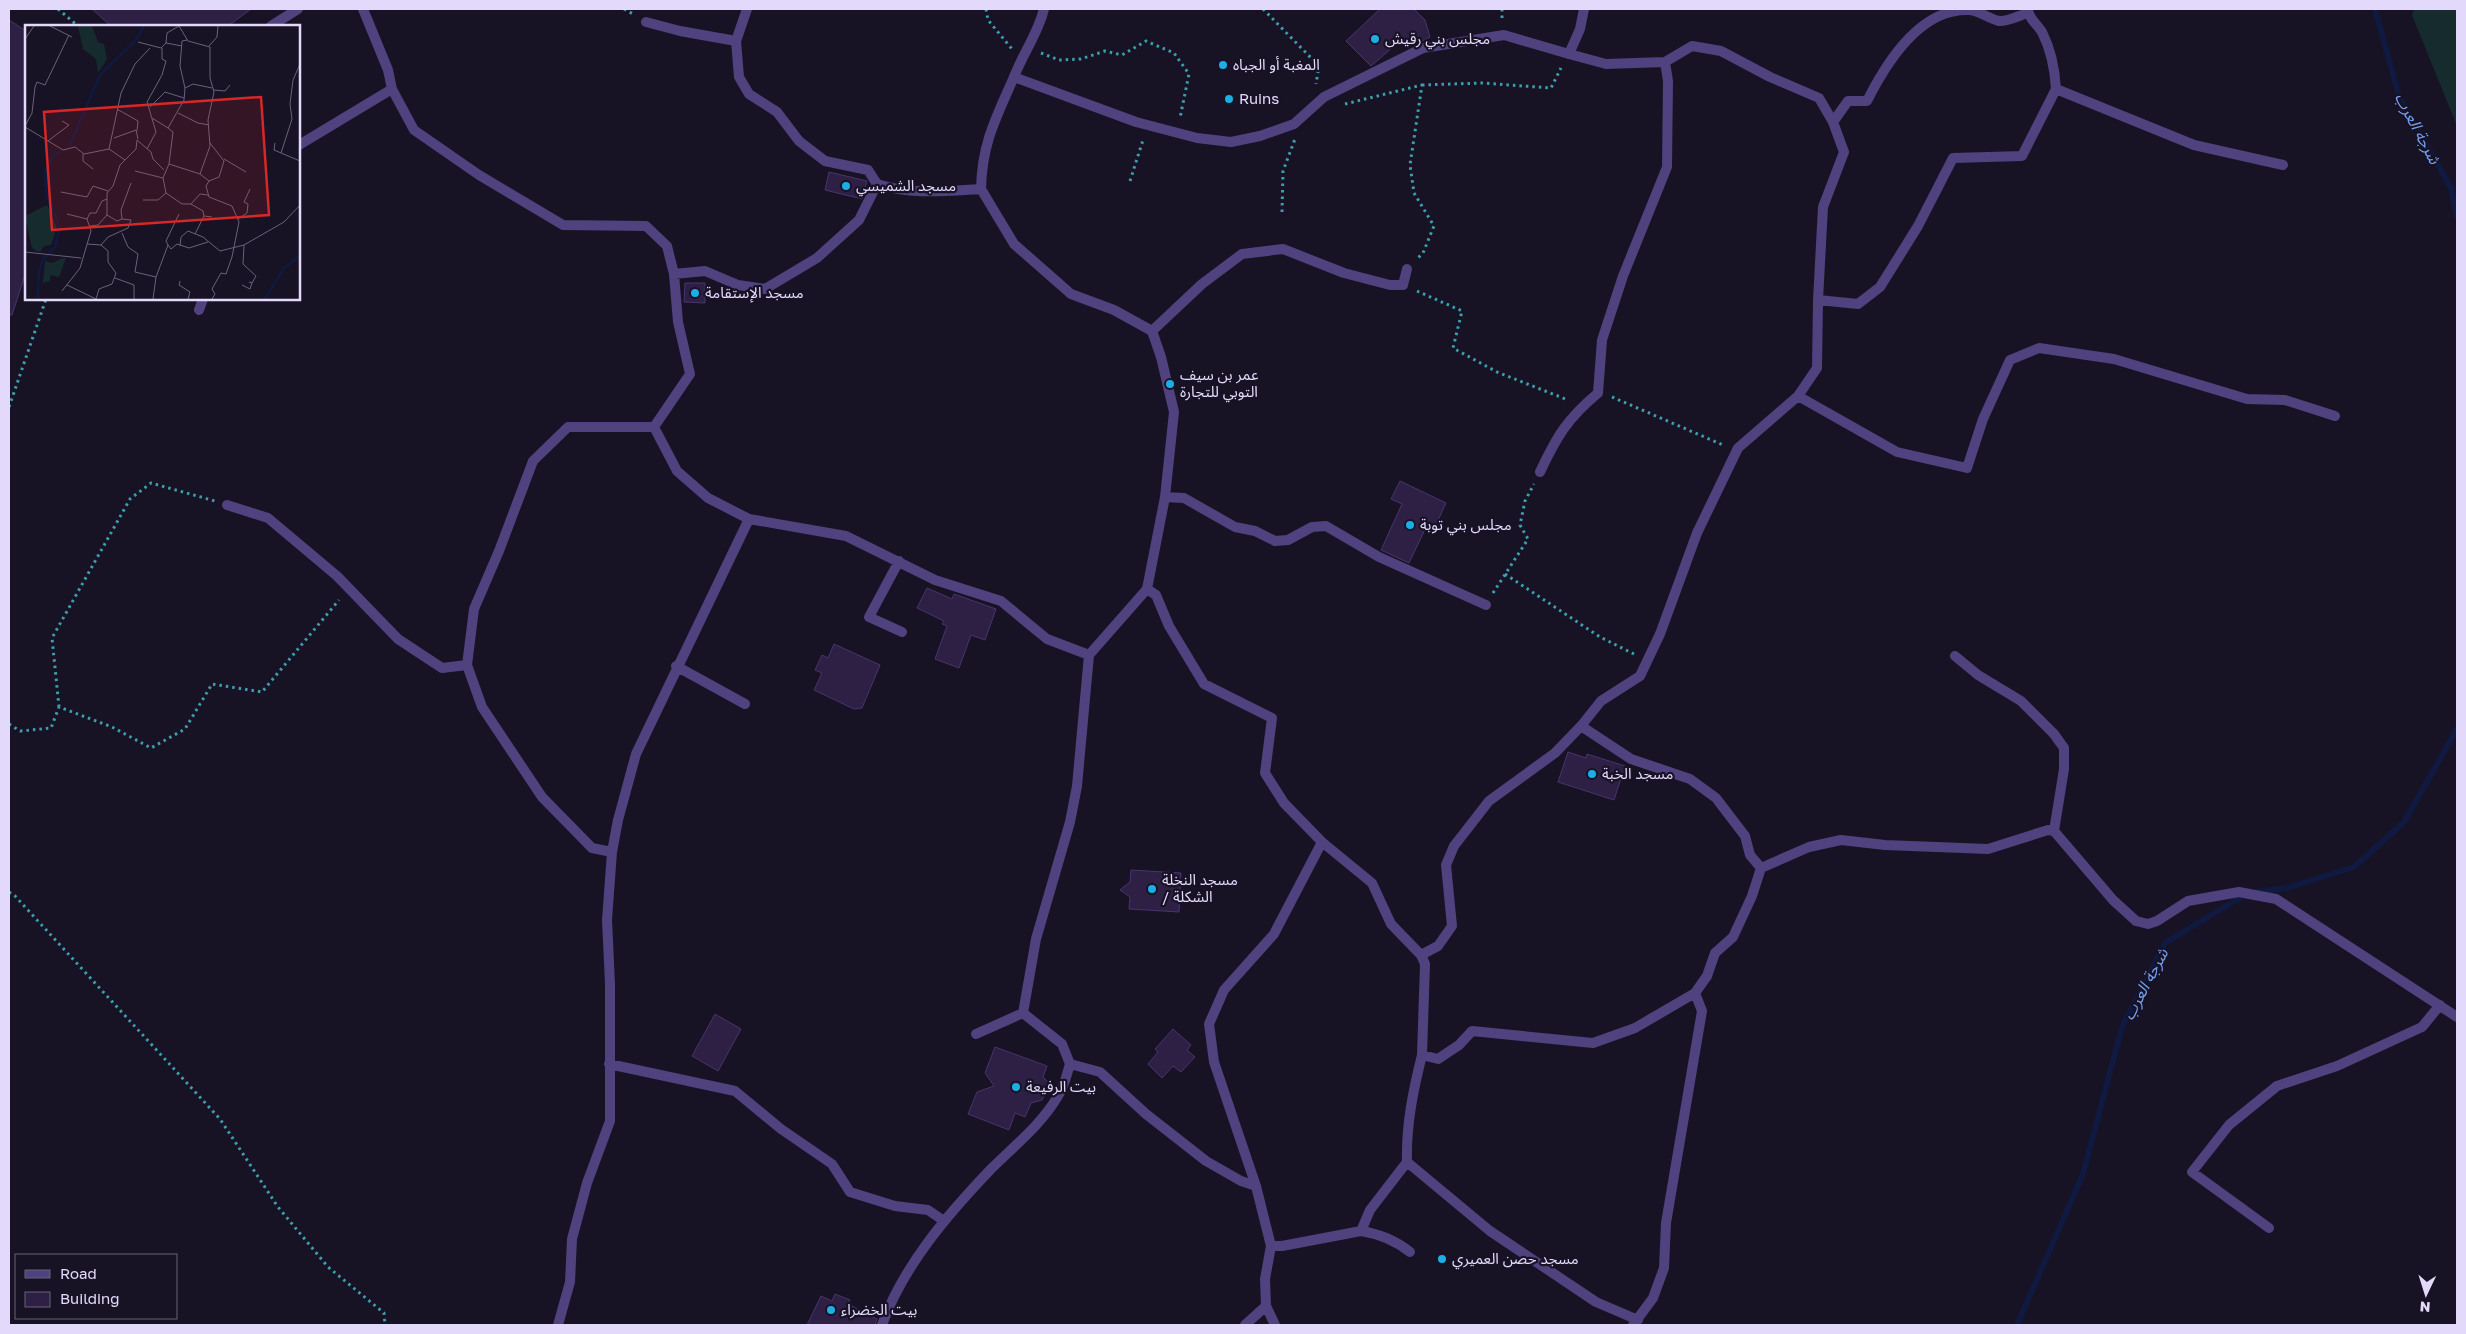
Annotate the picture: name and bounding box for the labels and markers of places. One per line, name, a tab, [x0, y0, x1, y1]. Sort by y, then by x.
place label: مجلس بني رقيش	[1385, 29, 1490, 50]
marker: مجلس بني رقيش	[1369, 33, 1381, 45]
place label: المغبة أو الجباه	[1233, 55, 1320, 74]
marker: المغبة أو الجباه	[1217, 59, 1229, 71]
place label: Ruins	[1239, 89, 1279, 107]
marker: Ruins	[1223, 93, 1235, 105]
place label: مسجد الشميسي	[856, 176, 956, 197]
marker: مسجد الشميسي	[840, 180, 852, 192]
place label: مسجد الإستقامة	[705, 283, 804, 303]
marker: مسجد الإستقامة	[689, 287, 701, 299]
place label: عمر بن سيف التوبي للتجارة	[1180, 365, 1259, 403]
marker: عمر بن سيف التوبي للتجارة	[1164, 378, 1176, 390]
place label: مجلس بني توبة	[1420, 515, 1512, 536]
marker: مجلس بني توبة	[1404, 519, 1416, 531]
place label: مسجد الخبة	[1602, 764, 1673, 782]
marker: مسجد الخبة	[1586, 768, 1598, 780]
place label: مسجد النخلة / الشكلة	[1162, 870, 1238, 905]
marker: مسجد النخلة / الشكلة	[1146, 883, 1158, 895]
place label: بيت الرفيعة	[1026, 1077, 1096, 1096]
marker: بيت الرفيعة	[1010, 1081, 1022, 1093]
place label: مسجد حصن العميري	[1452, 1249, 1579, 1270]
marker: مسجد حصن العميري	[1436, 1253, 1448, 1265]
place label: بيت الخضراء	[841, 1300, 917, 1319]
marker: بيت الخضراء	[825, 1304, 837, 1316]

